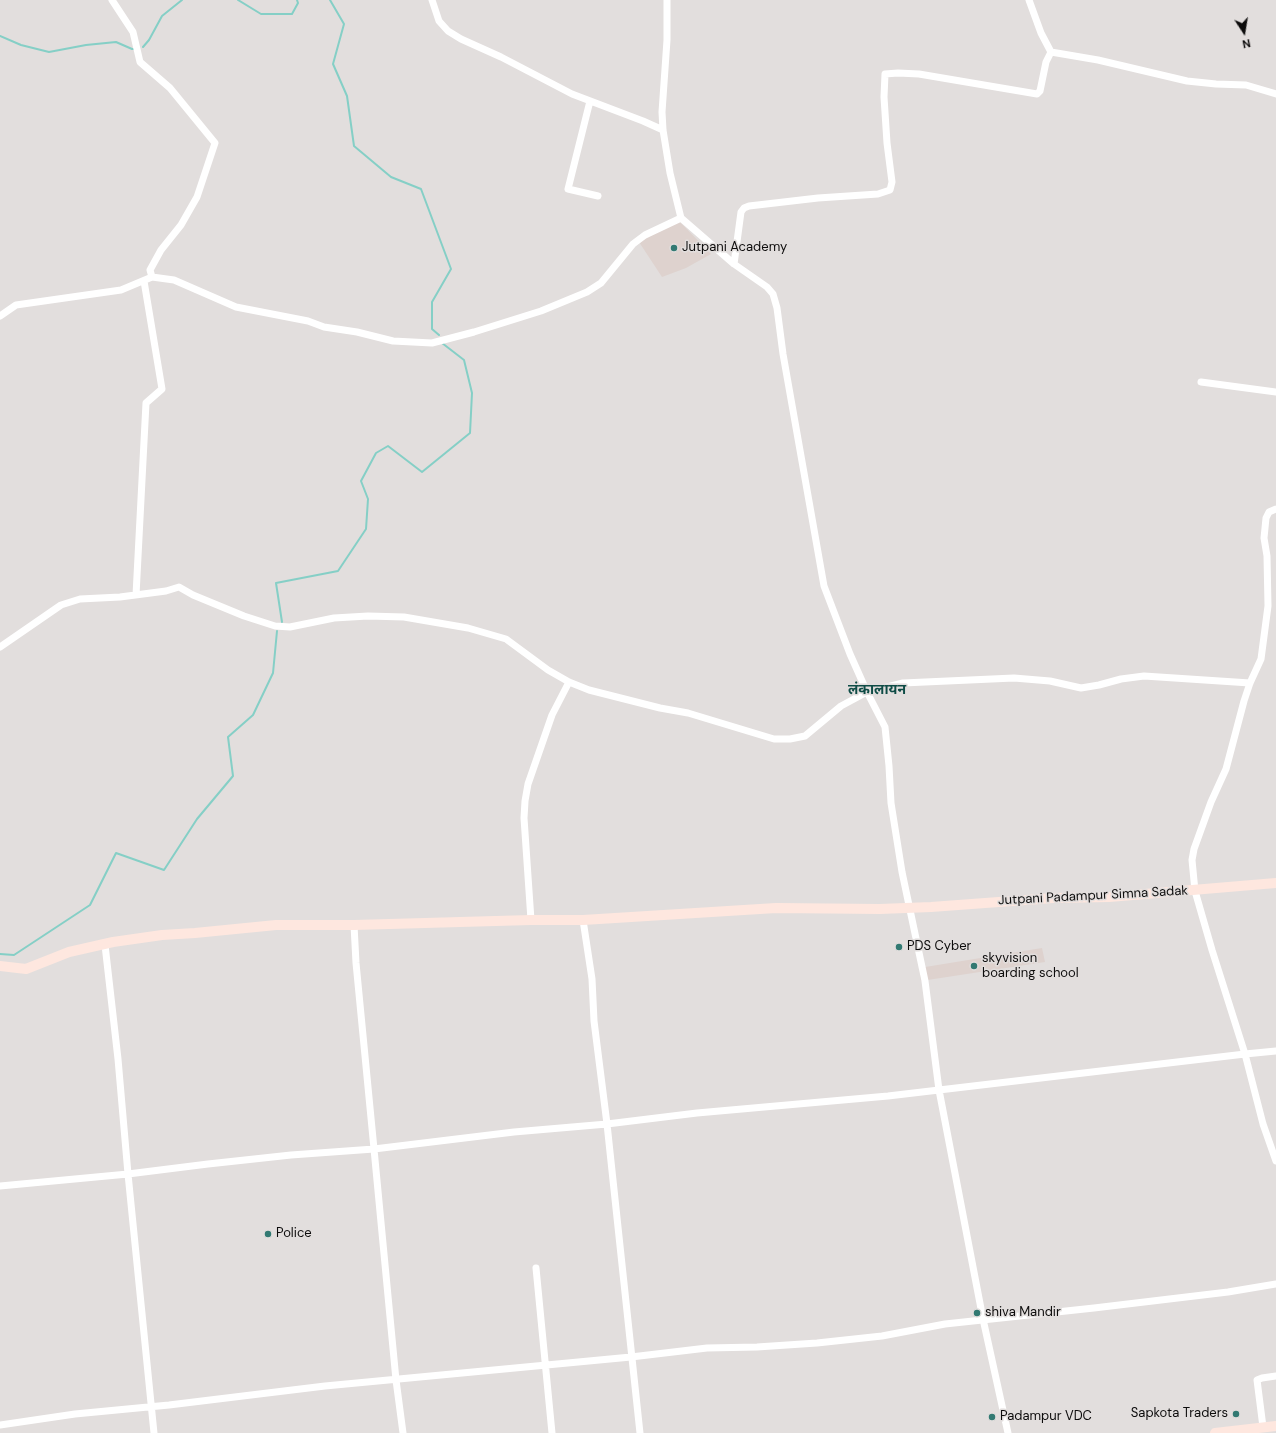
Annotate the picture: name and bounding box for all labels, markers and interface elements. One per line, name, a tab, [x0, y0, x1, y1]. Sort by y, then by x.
north arrow	[1224, 12, 1264, 52]
text: N	[1241, 36, 1252, 51]
place label: Jutpani Academy	[682, 240, 787, 256]
marker: Jutpani Academy	[669, 243, 679, 253]
district label: लंकालायन	[848, 682, 906, 698]
street label: Jutpani Padampur Simna Sadak	[998, 883, 1188, 909]
place label: PDS Cyber	[907, 939, 971, 955]
marker: PDS Cyber	[894, 942, 904, 952]
place label: skyvision boarding school	[982, 951, 1079, 982]
marker: skyvision boarding school	[969, 961, 979, 971]
place label: Police	[276, 1226, 312, 1242]
marker: Police	[263, 1229, 273, 1239]
place label: shiva Mandir	[985, 1305, 1061, 1321]
marker: shiva Mandir	[972, 1308, 982, 1318]
place label: Sapkota Traders	[1131, 1406, 1228, 1422]
place label: Padampur VDC	[1000, 1409, 1092, 1425]
marker: Sapkota Traders	[1231, 1409, 1241, 1419]
marker: Padampur VDC	[987, 1412, 997, 1422]

